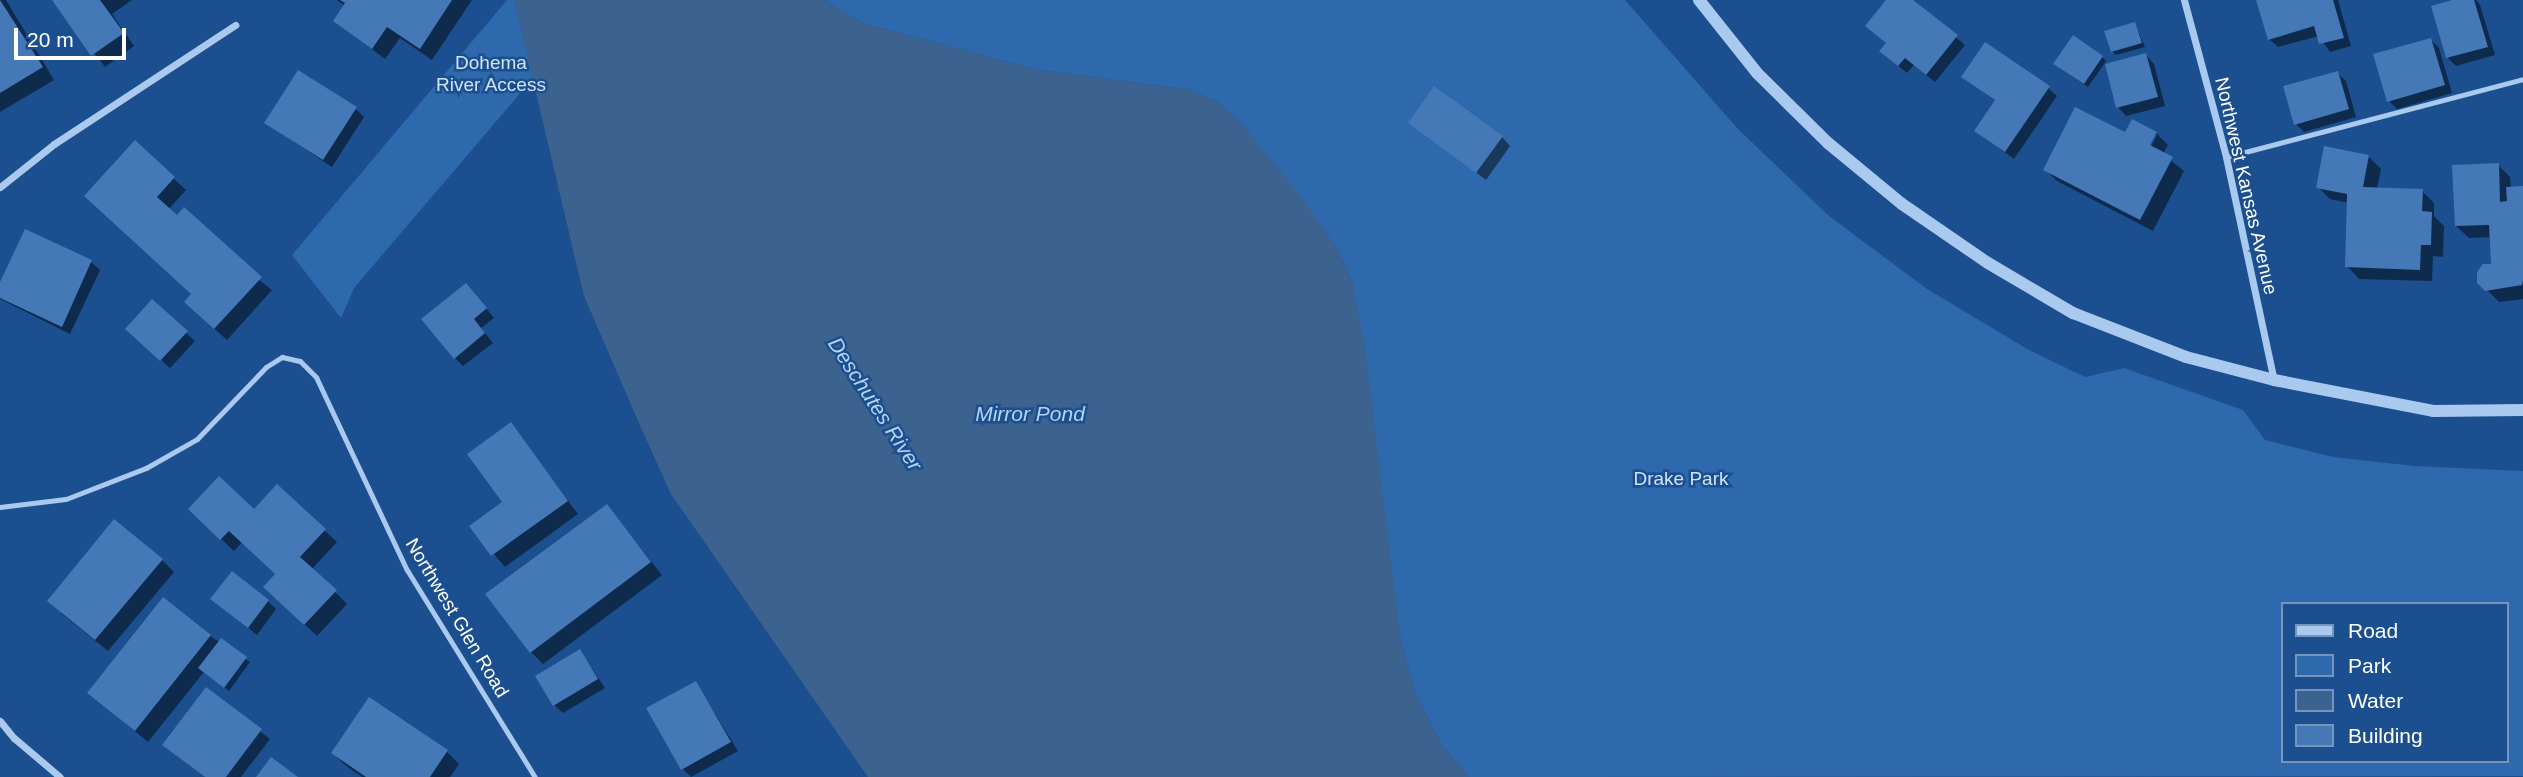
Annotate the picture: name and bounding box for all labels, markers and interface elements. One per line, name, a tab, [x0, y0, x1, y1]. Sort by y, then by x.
scale bar	[18, 14, 130, 58]
text: 20 m	[27, 28, 74, 51]
park label: Dohema River Access	[436, 52, 546, 96]
street label: Northwest Kansas Avenue	[2210, 75, 2282, 297]
water label: Deschutes River	[822, 333, 928, 475]
water label: Mirror Pond	[975, 401, 1085, 427]
park label: Drake Park	[1633, 468, 1729, 490]
street label: Northwest Glen Road	[400, 534, 514, 702]
legend	[2282, 602, 2509, 763]
text: Road	[2348, 619, 2398, 642]
text: Park	[2348, 654, 2391, 677]
text: Water	[2348, 689, 2403, 712]
text: Building	[2348, 724, 2423, 747]

